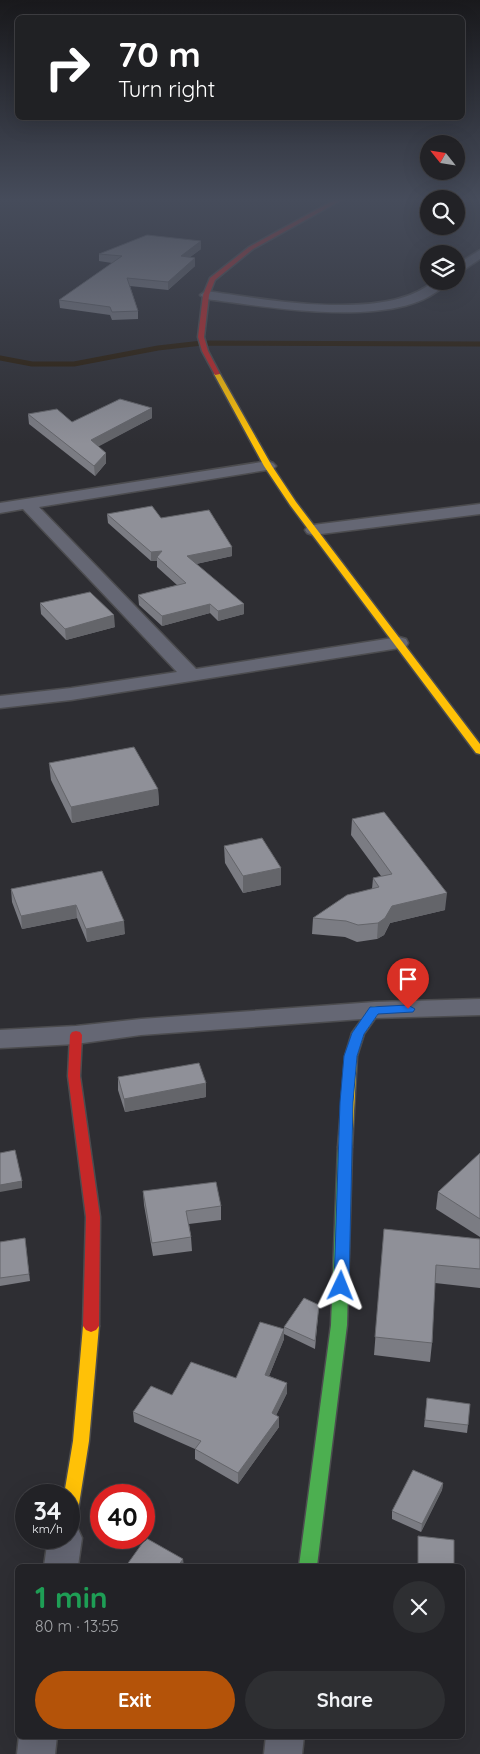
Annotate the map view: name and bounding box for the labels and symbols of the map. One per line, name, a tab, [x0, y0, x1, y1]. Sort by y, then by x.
north arrow	[420, 135, 465, 180]
pin	[387, 958, 429, 1009]
position arrow	[314, 1259, 366, 1311]
speed limit sign: 40	[90, 1484, 155, 1549]

